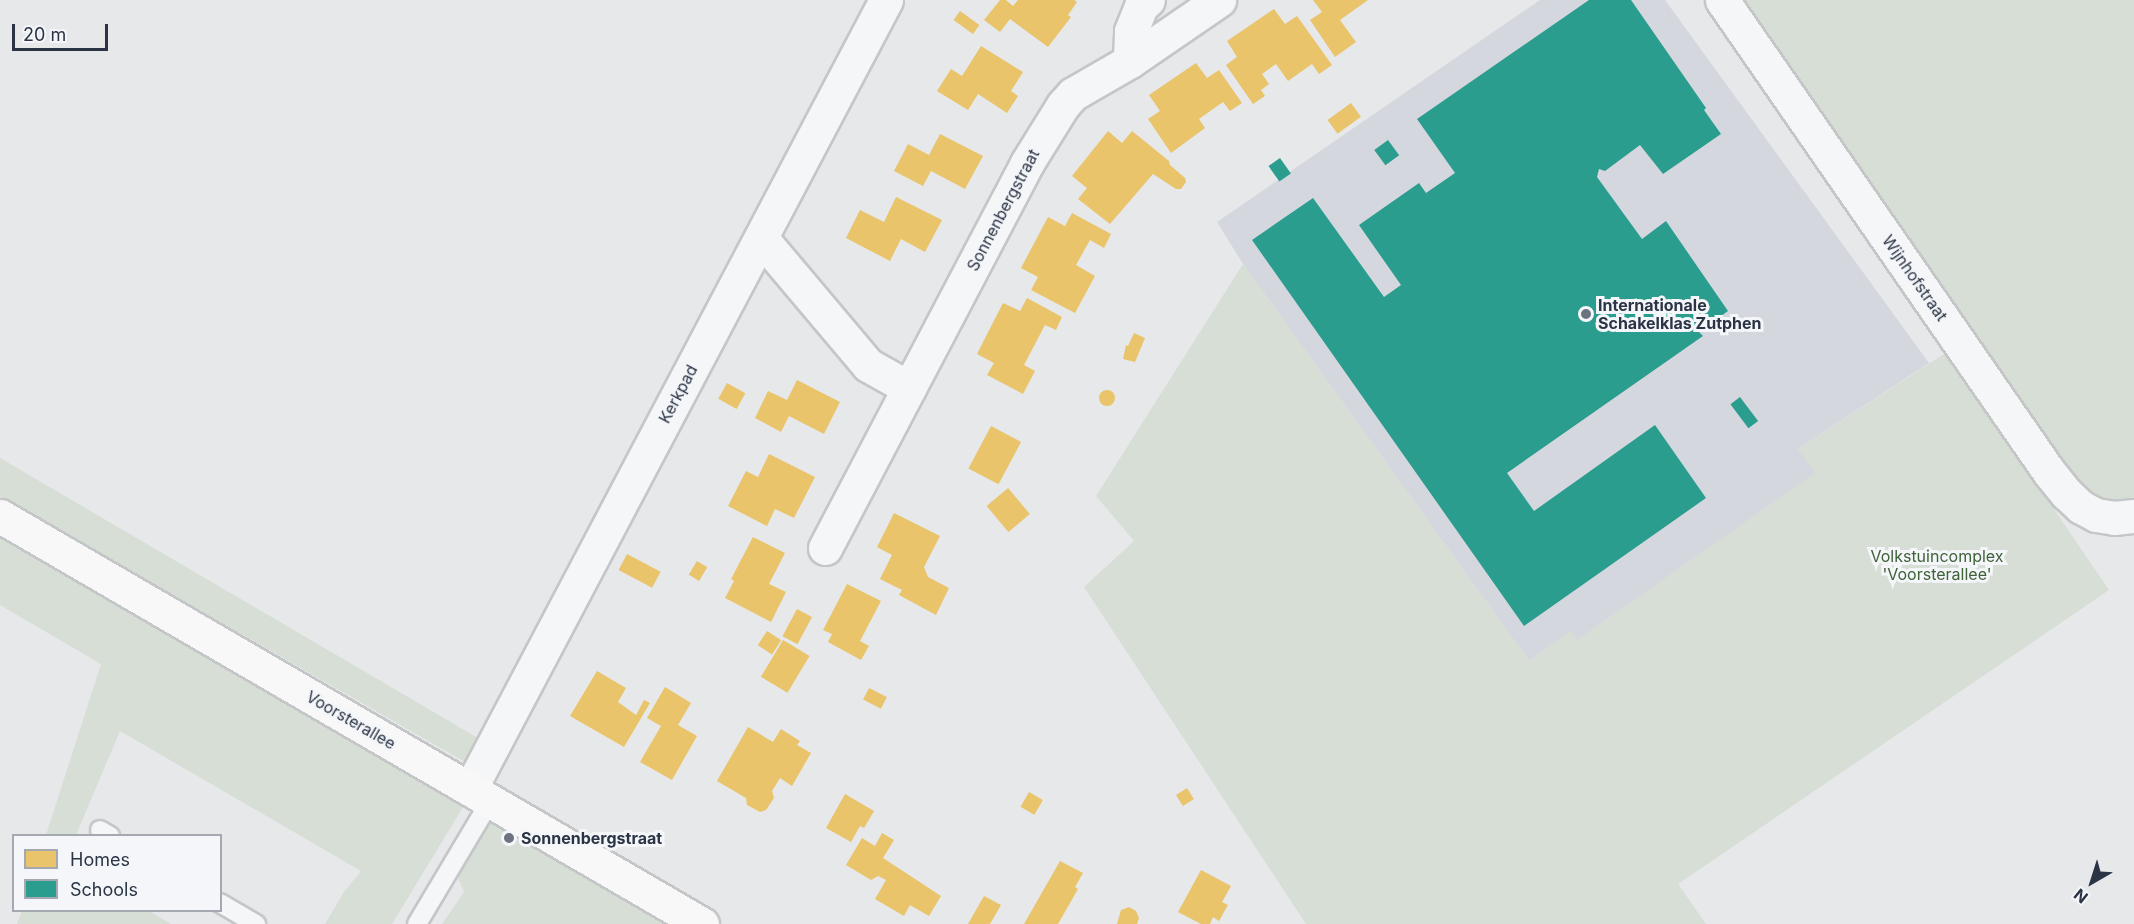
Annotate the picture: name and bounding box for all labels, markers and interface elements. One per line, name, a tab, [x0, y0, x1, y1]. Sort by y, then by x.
scale bar	[15, 12, 111, 50]
text: 20 m	[23, 24, 66, 45]
street label: Sonnenbergstraat	[963, 146, 1043, 274]
street label: Wijnhofstraat	[1878, 231, 1952, 325]
place label: Internationale Schakelklas Zutphen	[1598, 295, 1762, 333]
marker: Internationale Schakelklas Zutphen	[1579, 307, 1593, 321]
street label: Kerkpad	[655, 362, 701, 426]
park label: Volkstuincomplex 'Voorsterallee'	[1870, 546, 2004, 584]
street label: Voorsterallee	[303, 687, 399, 753]
place label: Sonnenbergstraat	[521, 828, 662, 848]
marker: Sonnenbergstraat	[502, 831, 516, 845]
legend	[12, 834, 222, 912]
text: Homes	[70, 849, 130, 870]
north arrow	[2062, 852, 2122, 912]
text: Schools	[70, 879, 138, 900]
text: N	[2070, 884, 2092, 908]

